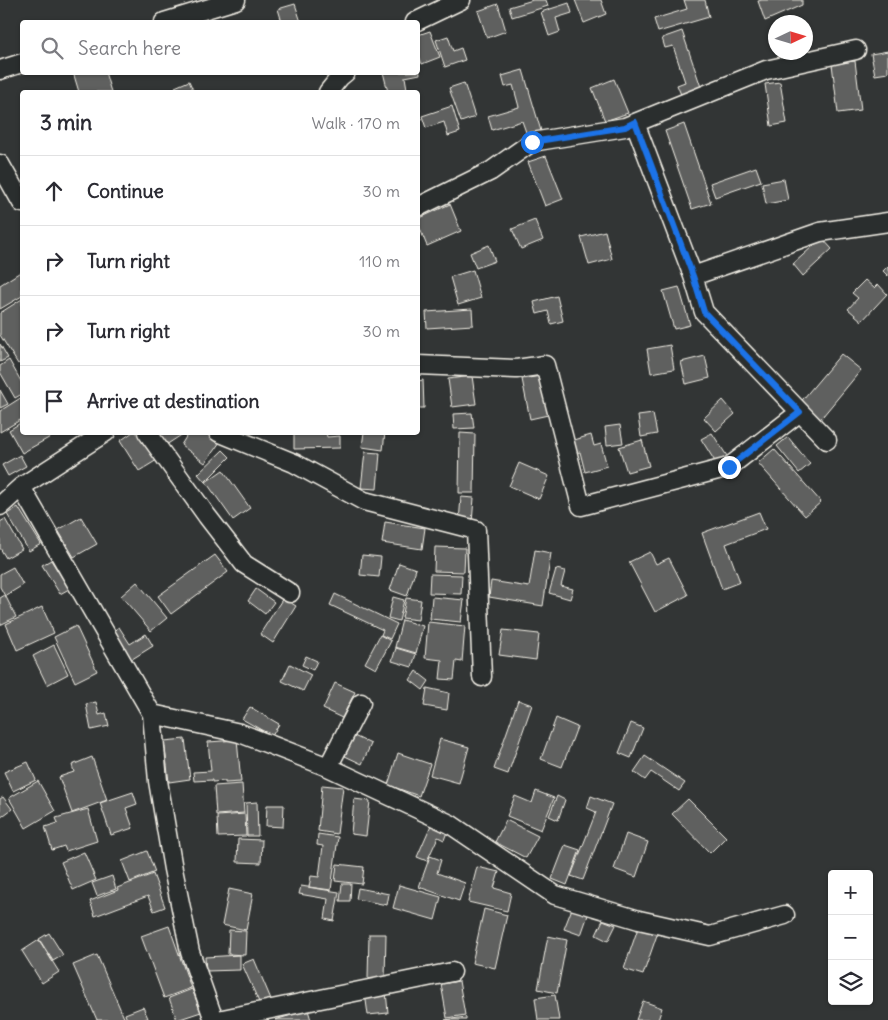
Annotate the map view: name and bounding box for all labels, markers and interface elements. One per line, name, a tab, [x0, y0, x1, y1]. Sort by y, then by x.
north arrow	[768, 15, 813, 60]
search box	[20, 20, 420, 75]
icon: search	[38, 34, 66, 62]
text: Search here	[78, 36, 181, 60]
text: 3 min	[40, 109, 92, 136]
text: Walk · 170 m	[311, 113, 400, 133]
route start	[521, 131, 544, 154]
icon: ahead	[40, 177, 68, 205]
text: Continue	[87, 179, 164, 203]
text: 30 m	[363, 181, 400, 201]
icon: right	[40, 247, 68, 275]
text: Turn right	[87, 249, 170, 273]
text: 110 m	[359, 251, 400, 271]
icon: right	[40, 317, 68, 345]
text: Turn right	[87, 319, 170, 343]
text: 30 m	[363, 321, 400, 341]
icon: arrive	[40, 387, 68, 415]
text: Arrive at destination	[87, 389, 260, 413]
route end	[718, 456, 741, 479]
map controls	[828, 870, 873, 1005]
button: +	[828, 870, 873, 915]
button: −	[828, 915, 873, 960]
button: layers	[828, 960, 873, 1005]

